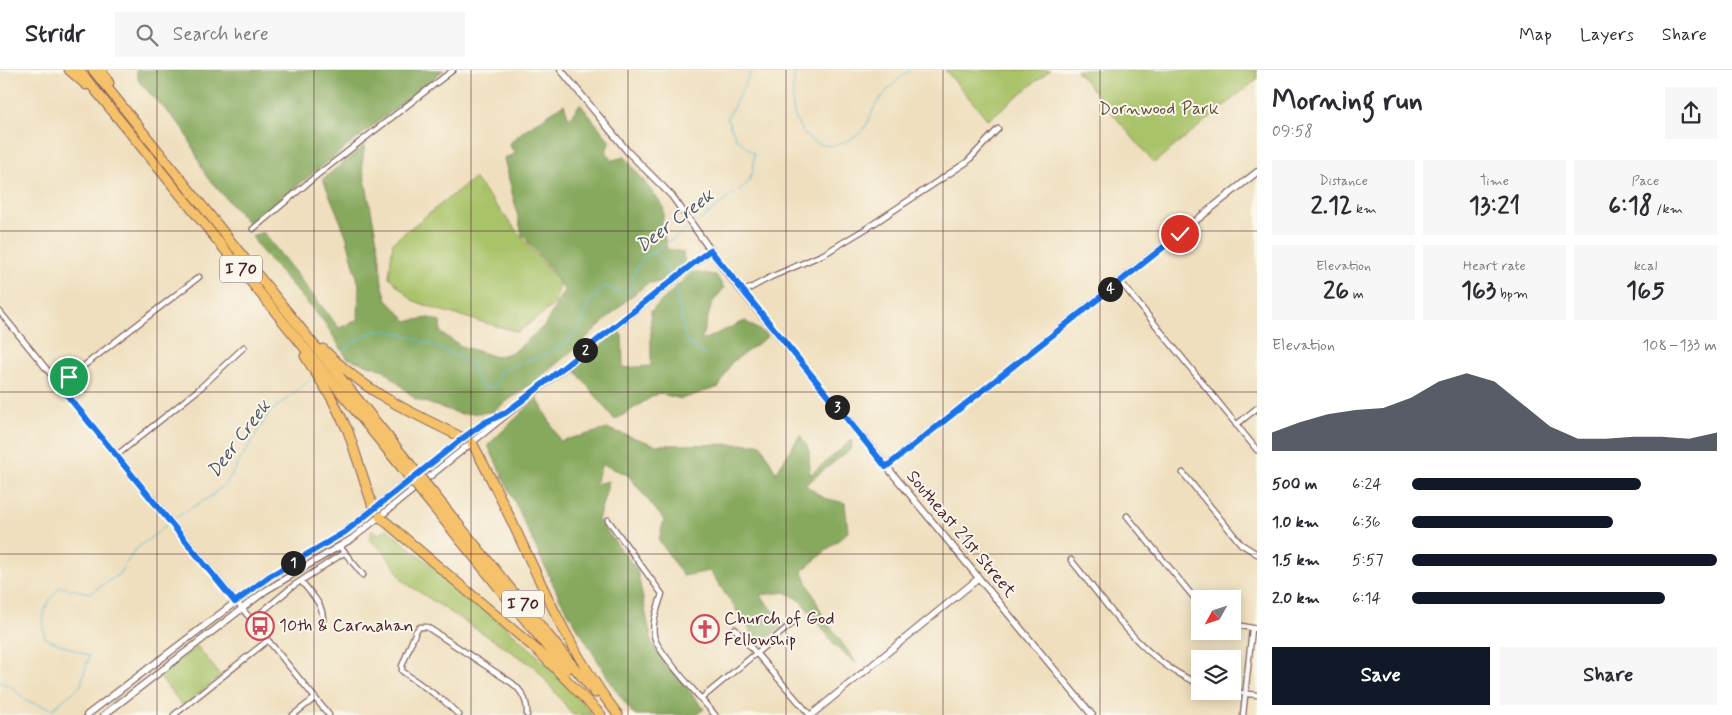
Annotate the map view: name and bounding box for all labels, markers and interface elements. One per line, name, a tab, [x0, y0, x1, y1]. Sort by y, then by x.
search box	[115, 12, 465, 57]
text: Stridr	[25, 19, 85, 50]
icon: search	[133, 21, 161, 49]
text: Search here	[173, 22, 269, 47]
text: Map	[1519, 23, 1552, 47]
text: Layers	[1580, 23, 1634, 47]
text: Share	[1662, 23, 1707, 47]
text: Morning run	[1272, 83, 1423, 120]
button: share	[1665, 87, 1717, 139]
park label: Dornwood Park	[1099, 97, 1219, 121]
text: 09:58	[1272, 121, 1313, 142]
text: Distance	[1319, 172, 1368, 190]
text: Time	[1480, 172, 1509, 190]
text: Pace	[1632, 172, 1659, 190]
water label: Deer Creek	[631, 183, 720, 258]
text: 2.12	[1310, 190, 1352, 223]
text: 13:21	[1469, 190, 1520, 223]
text: 6:18	[1608, 190, 1653, 223]
text: km	[1352, 200, 1377, 218]
text: /km	[1653, 200, 1683, 218]
pin	[1159, 213, 1201, 255]
icon: check	[1166, 220, 1194, 248]
road number: I 70	[220, 255, 262, 282]
text: Elevation	[1316, 257, 1371, 275]
text: Heart rate	[1463, 257, 1526, 275]
text: kcal	[1634, 257, 1657, 275]
text: 26	[1323, 275, 1349, 308]
text: 163	[1461, 275, 1496, 308]
text: 165	[1626, 275, 1665, 308]
pin: 4	[1098, 276, 1122, 302]
text: 4	[1106, 280, 1115, 298]
text: m	[1349, 285, 1364, 303]
text: bpm	[1496, 285, 1528, 303]
text: Elevation	[1272, 335, 1335, 356]
text: 108–133 m	[1642, 335, 1717, 356]
pin: 2	[572, 338, 598, 362]
text: 2	[582, 341, 589, 359]
pin	[48, 356, 90, 398]
icon: arrive	[55, 363, 83, 391]
water label: Deer Creek	[202, 394, 277, 483]
pin: 3	[824, 394, 850, 420]
text: 3	[834, 398, 841, 416]
street label: Southeast 21st Street	[901, 465, 1022, 603]
text: 500 m	[1272, 474, 1317, 495]
text: 6:24	[1352, 474, 1382, 495]
text: 1.0 km	[1272, 512, 1319, 533]
text: 6:36	[1352, 512, 1381, 533]
pin: 1	[280, 550, 306, 576]
text: 1.5 km	[1272, 550, 1320, 571]
text: 5:57	[1352, 550, 1384, 571]
text: 1	[290, 554, 297, 572]
text: 2.0 km	[1272, 588, 1320, 609]
text: 6:14	[1352, 588, 1381, 609]
road number: I 70	[502, 590, 544, 618]
north arrow	[1191, 590, 1241, 640]
map controls	[1191, 590, 1241, 700]
place label: Church of God Fellowship	[724, 607, 835, 652]
bus stop icon: 10th & Carnahan	[245, 611, 275, 641]
place label: 10th & Carnahan	[279, 614, 414, 638]
church icon: Church of God Fellowship	[690, 614, 720, 644]
button: Save	[1272, 647, 1490, 705]
button: Share	[1500, 647, 1717, 705]
button: layers	[1191, 650, 1241, 700]

